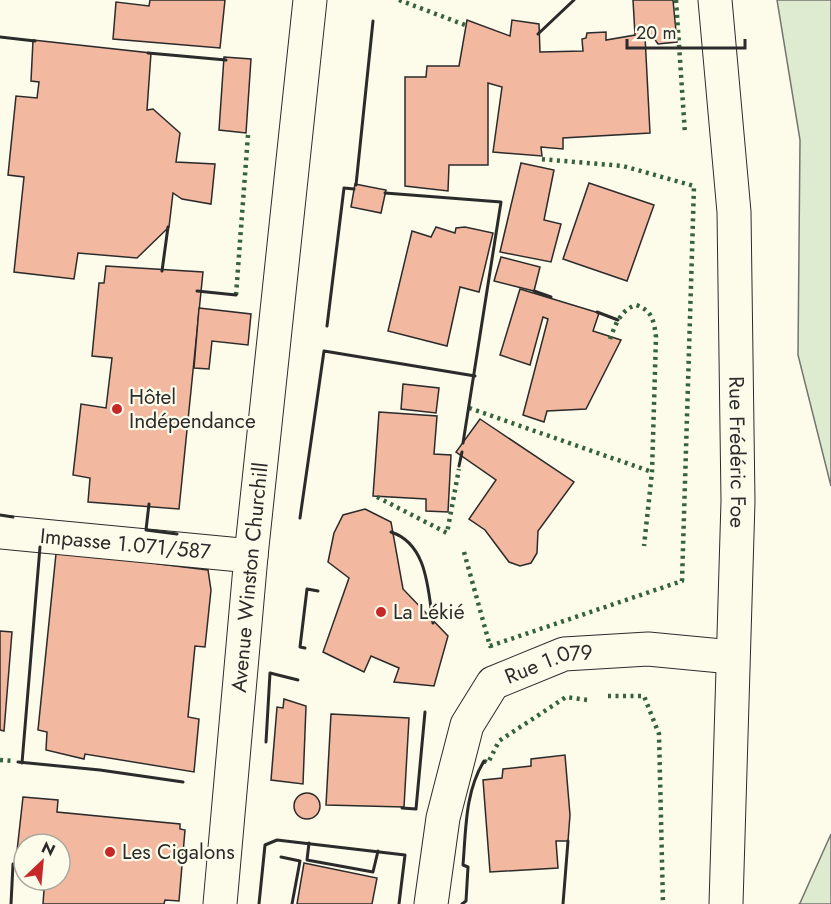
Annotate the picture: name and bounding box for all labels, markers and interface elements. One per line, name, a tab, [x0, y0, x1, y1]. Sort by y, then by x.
scale bar	[627, 12, 746, 50]
text: 20 m	[636, 20, 676, 46]
street label: Rue Frédéric Foe	[721, 376, 753, 529]
place label: Hôtel Indépendance	[129, 382, 256, 436]
marker: Hôtel Indépendance	[110, 402, 124, 416]
street label: Avenue Winston Churchill	[224, 461, 276, 694]
street label: Impasse 1.071/587	[39, 521, 212, 567]
place label: La Lékié	[393, 597, 465, 627]
marker: La Lékié	[374, 605, 388, 619]
street label: Rue 1.079	[500, 637, 594, 692]
north arrow	[12, 832, 72, 892]
text: N	[38, 836, 59, 862]
place label: Les Cigalons	[122, 837, 235, 867]
marker: Les Cigalons	[103, 845, 117, 859]

